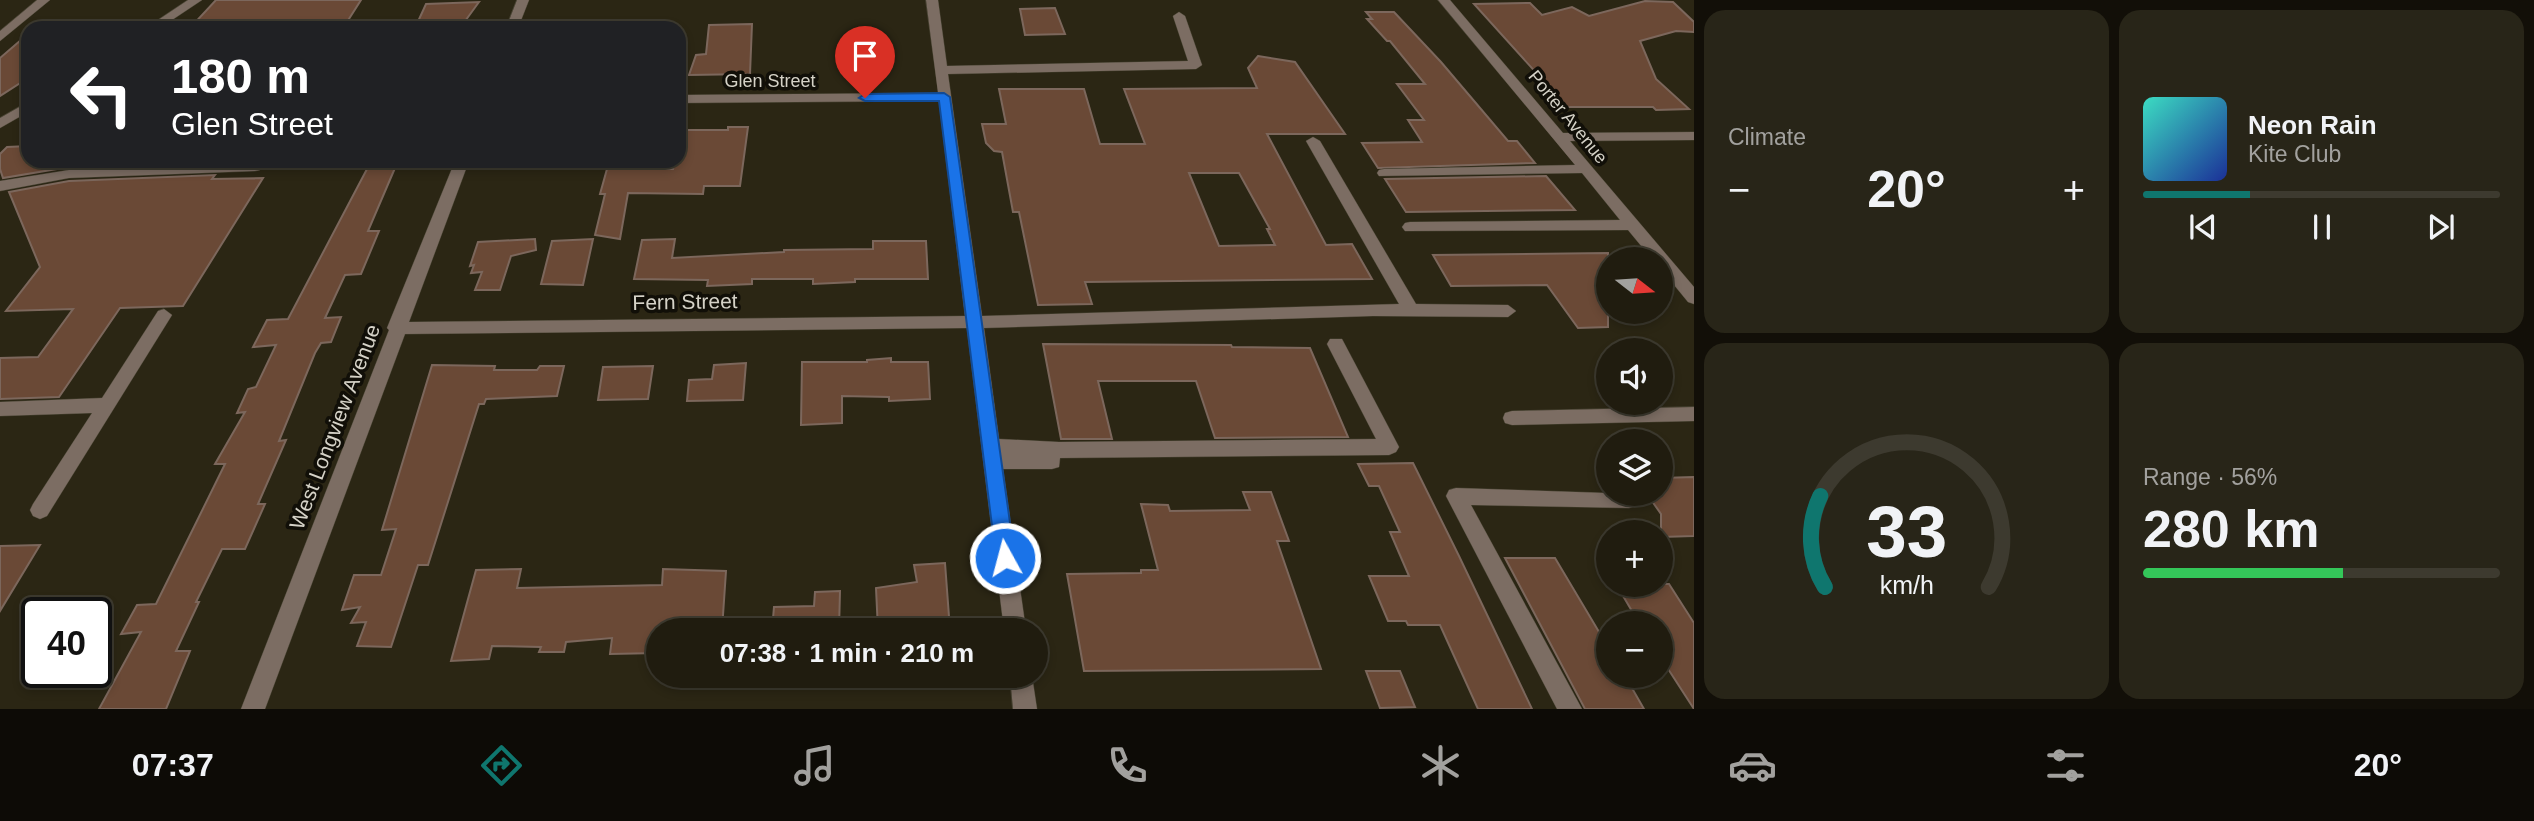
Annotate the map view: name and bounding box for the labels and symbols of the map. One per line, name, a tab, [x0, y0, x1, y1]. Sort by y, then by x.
pin	[835, 26, 895, 98]
street label: Porter Avenue	[1524, 67, 1612, 167]
street label: Glen Street	[724, 71, 816, 91]
north arrow	[1596, 247, 1673, 324]
street label: Fern Street	[632, 289, 738, 314]
street label: West Longview Avenue	[285, 321, 384, 532]
position arrow	[968, 521, 1042, 595]
speed limit sign: 40	[21, 597, 112, 688]

